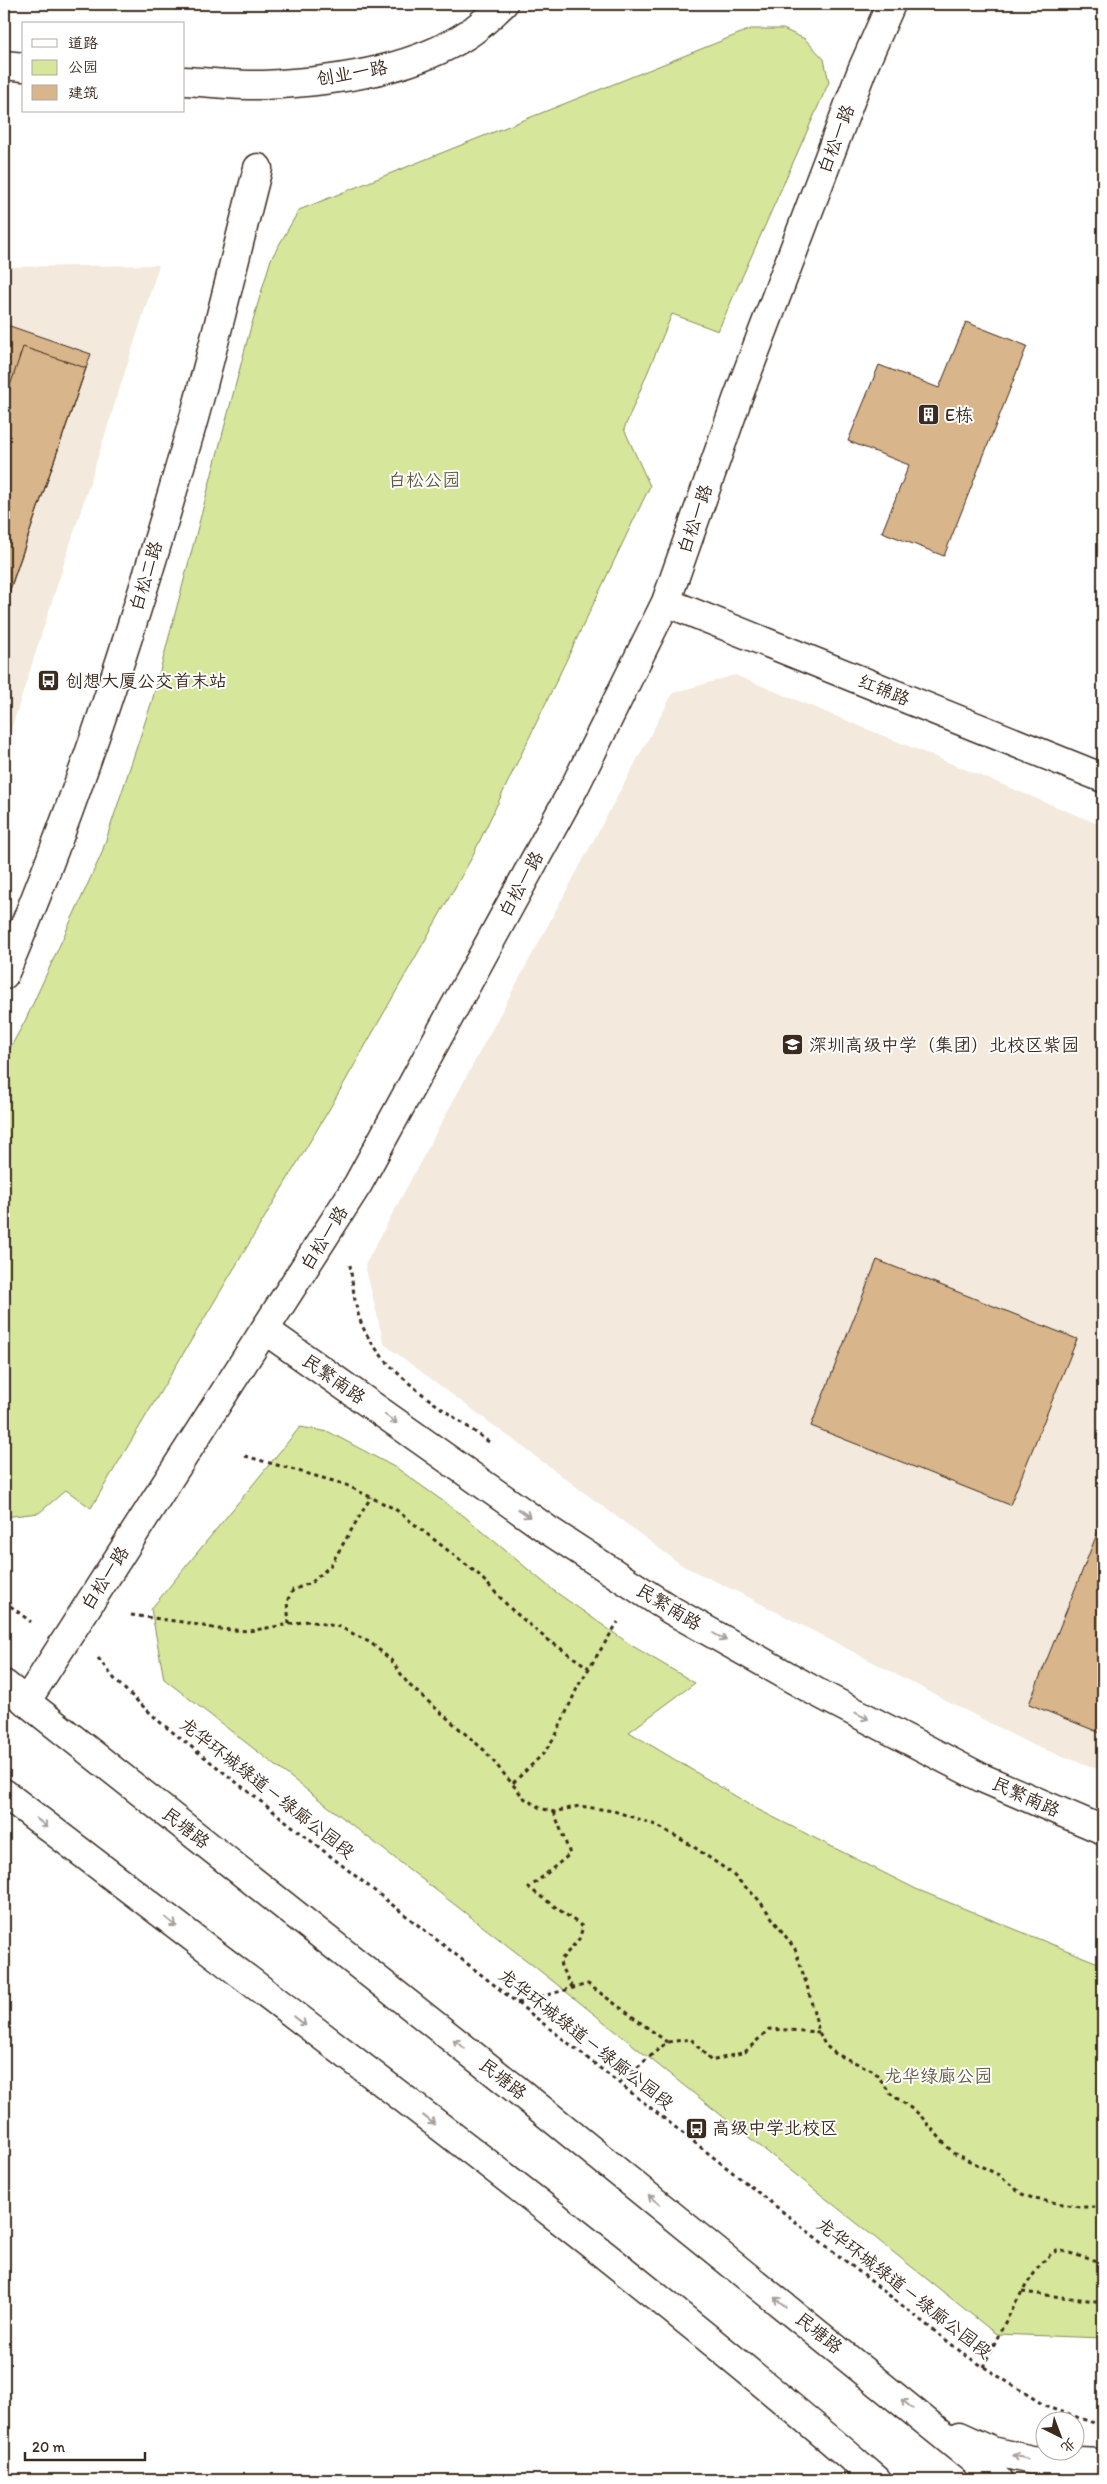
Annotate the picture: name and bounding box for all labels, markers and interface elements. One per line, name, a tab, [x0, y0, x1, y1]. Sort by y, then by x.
legend	[22, 22, 185, 112]
text: 道路	[68, 34, 98, 52]
street label: 创业一路	[315, 56, 389, 90]
text: 公园	[68, 58, 98, 76]
text: 建筑	[68, 84, 98, 102]
street label: 白松一路	[813, 101, 859, 177]
building icon: E栋	[917, 403, 941, 427]
place label: E栋	[945, 404, 973, 426]
park label: 白松公园	[388, 469, 460, 491]
street label: 白松一路	[673, 481, 717, 557]
street label: 白松二路	[125, 538, 167, 614]
bus stop icon: 创想大厦公交首末站	[37, 669, 61, 693]
place label: 创想大厦公交首末站	[65, 670, 227, 692]
street label: 红锦路	[855, 670, 913, 710]
street label: 白松一路	[494, 847, 548, 921]
school or university icon: 深圳高级中学（集团）北校区紫园	[781, 1033, 805, 1057]
place label: 深圳高级中学（集团）北校区紫园	[809, 1034, 1079, 1056]
street label: 白松一路	[296, 1202, 352, 1274]
street label: 民繁南路	[298, 1349, 370, 1409]
one-way arrow	[384, 1414, 398, 1424]
one-way arrow	[517, 1508, 531, 1518]
street label: 白松一路	[76, 1542, 134, 1614]
street label: 民繁南路	[632, 1579, 706, 1635]
one-way arrow	[712, 1633, 727, 1643]
one-way arrow	[855, 1711, 870, 1721]
street label: 龙华环城绿道－绿廊公园段	[175, 1713, 359, 1863]
street label: 民繁南路	[989, 1772, 1063, 1822]
street label: 民塘路	[158, 1803, 214, 1853]
one-way arrow	[35, 1818, 49, 1828]
one-way arrow	[164, 1917, 178, 1927]
street label: 龙华环城绿道－绿廊公园段	[494, 1964, 678, 2114]
one-way arrow	[293, 2016, 307, 2026]
one-way arrow	[452, 2039, 466, 2049]
street label: 民塘路	[475, 2054, 531, 2104]
park label: 龙华绿廊公园	[884, 2065, 992, 2087]
one-way arrow	[422, 2115, 436, 2125]
bus stop icon: 高级中学北校区	[684, 2116, 708, 2140]
place label: 高级中学北校区	[712, 2117, 838, 2139]
one-way arrow	[648, 2195, 661, 2206]
street label: 龙华环城绿道－绿廊公园段	[812, 2213, 996, 2363]
one-way arrow	[774, 2297, 787, 2308]
street label: 民塘路	[791, 2307, 847, 2359]
one-way arrow	[901, 2399, 914, 2410]
north arrow	[1034, 2412, 1084, 2462]
scale bar	[25, 2429, 145, 2461]
text: 北	[1057, 2434, 1079, 2456]
text: 20 m	[32, 2438, 66, 2456]
one-way arrow	[1012, 2452, 1028, 2461]

